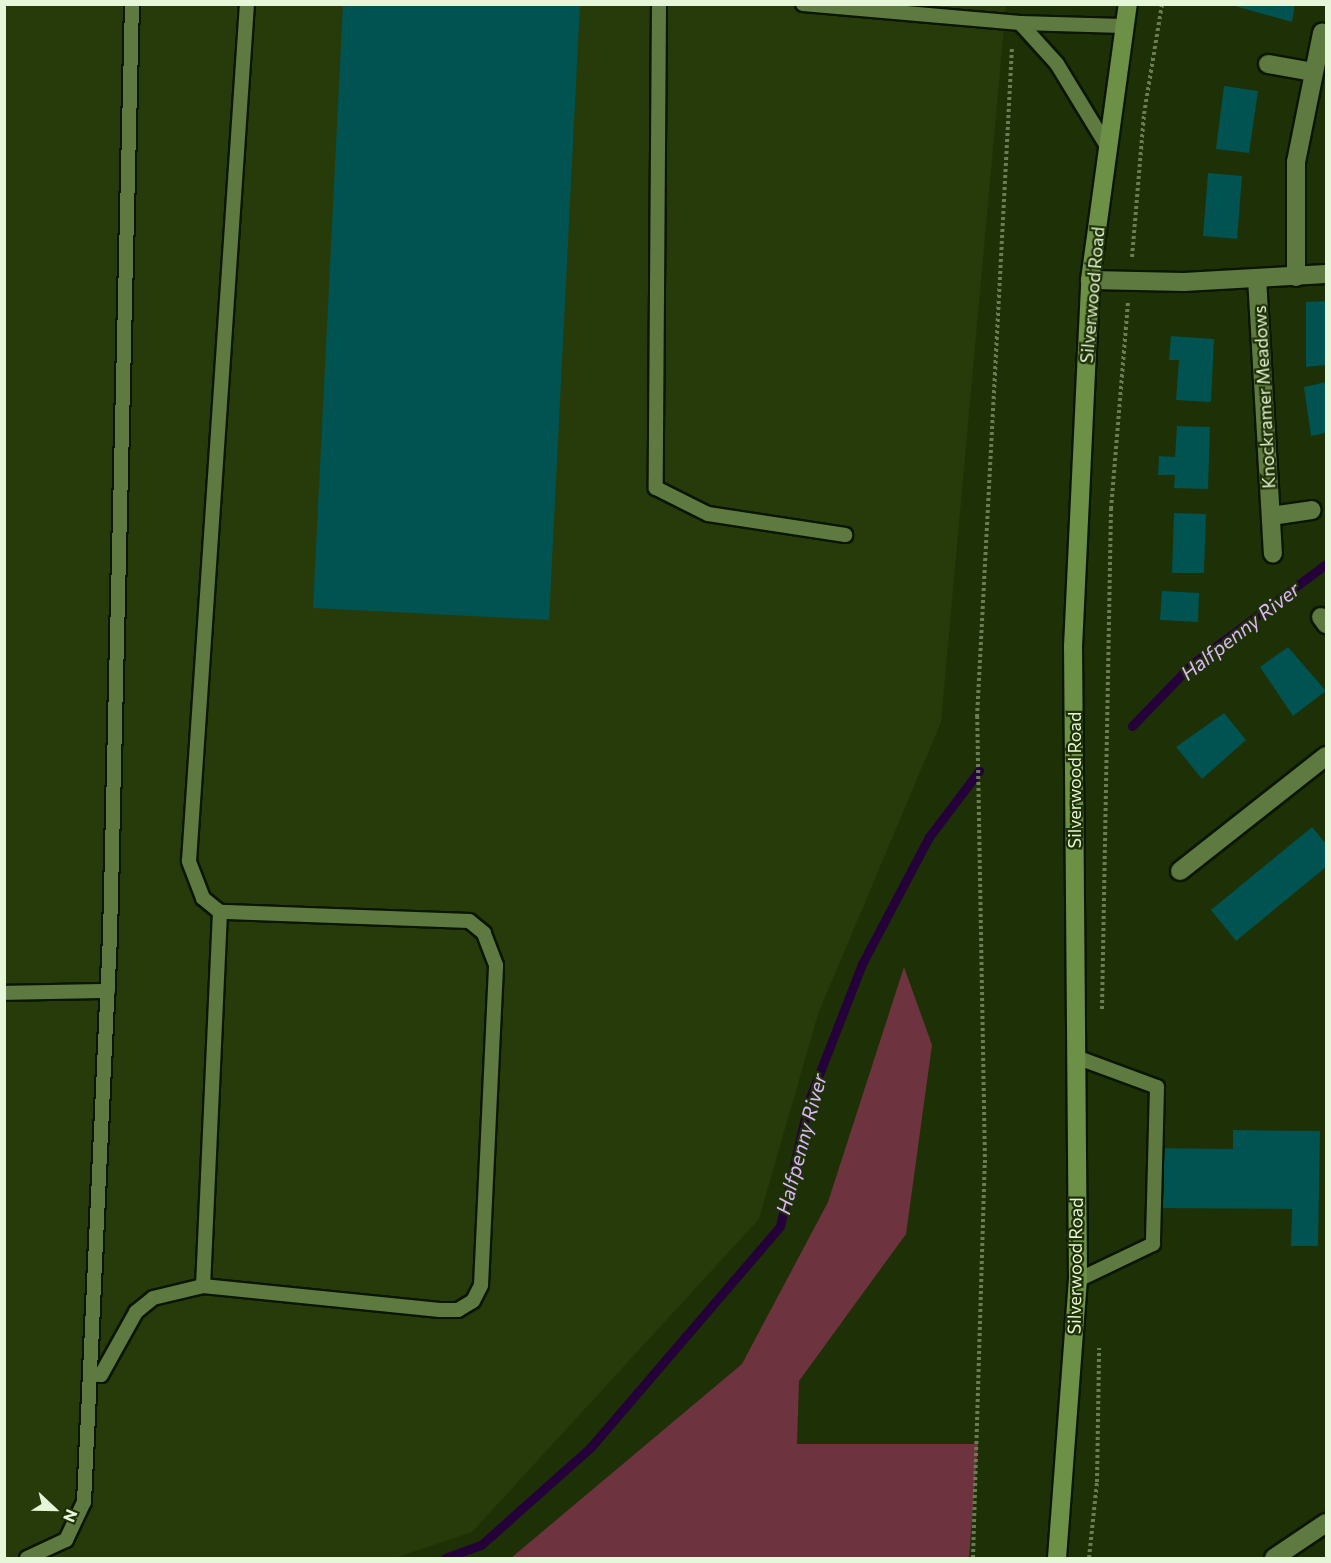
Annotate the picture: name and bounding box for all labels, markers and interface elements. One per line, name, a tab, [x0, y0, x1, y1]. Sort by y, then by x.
street label: Silverwood Road	[1075, 226, 1109, 364]
street label: Knockramer Meadows	[1248, 305, 1280, 489]
water label: Halfpenny River	[1176, 577, 1304, 685]
street label: Silverwood Road	[1063, 712, 1085, 848]
water label: Halfpenny River	[771, 1071, 831, 1217]
street label: Silverwood Road	[1063, 1197, 1087, 1335]
north arrow	[24, 1479, 84, 1539]
text: N	[60, 1507, 82, 1525]

